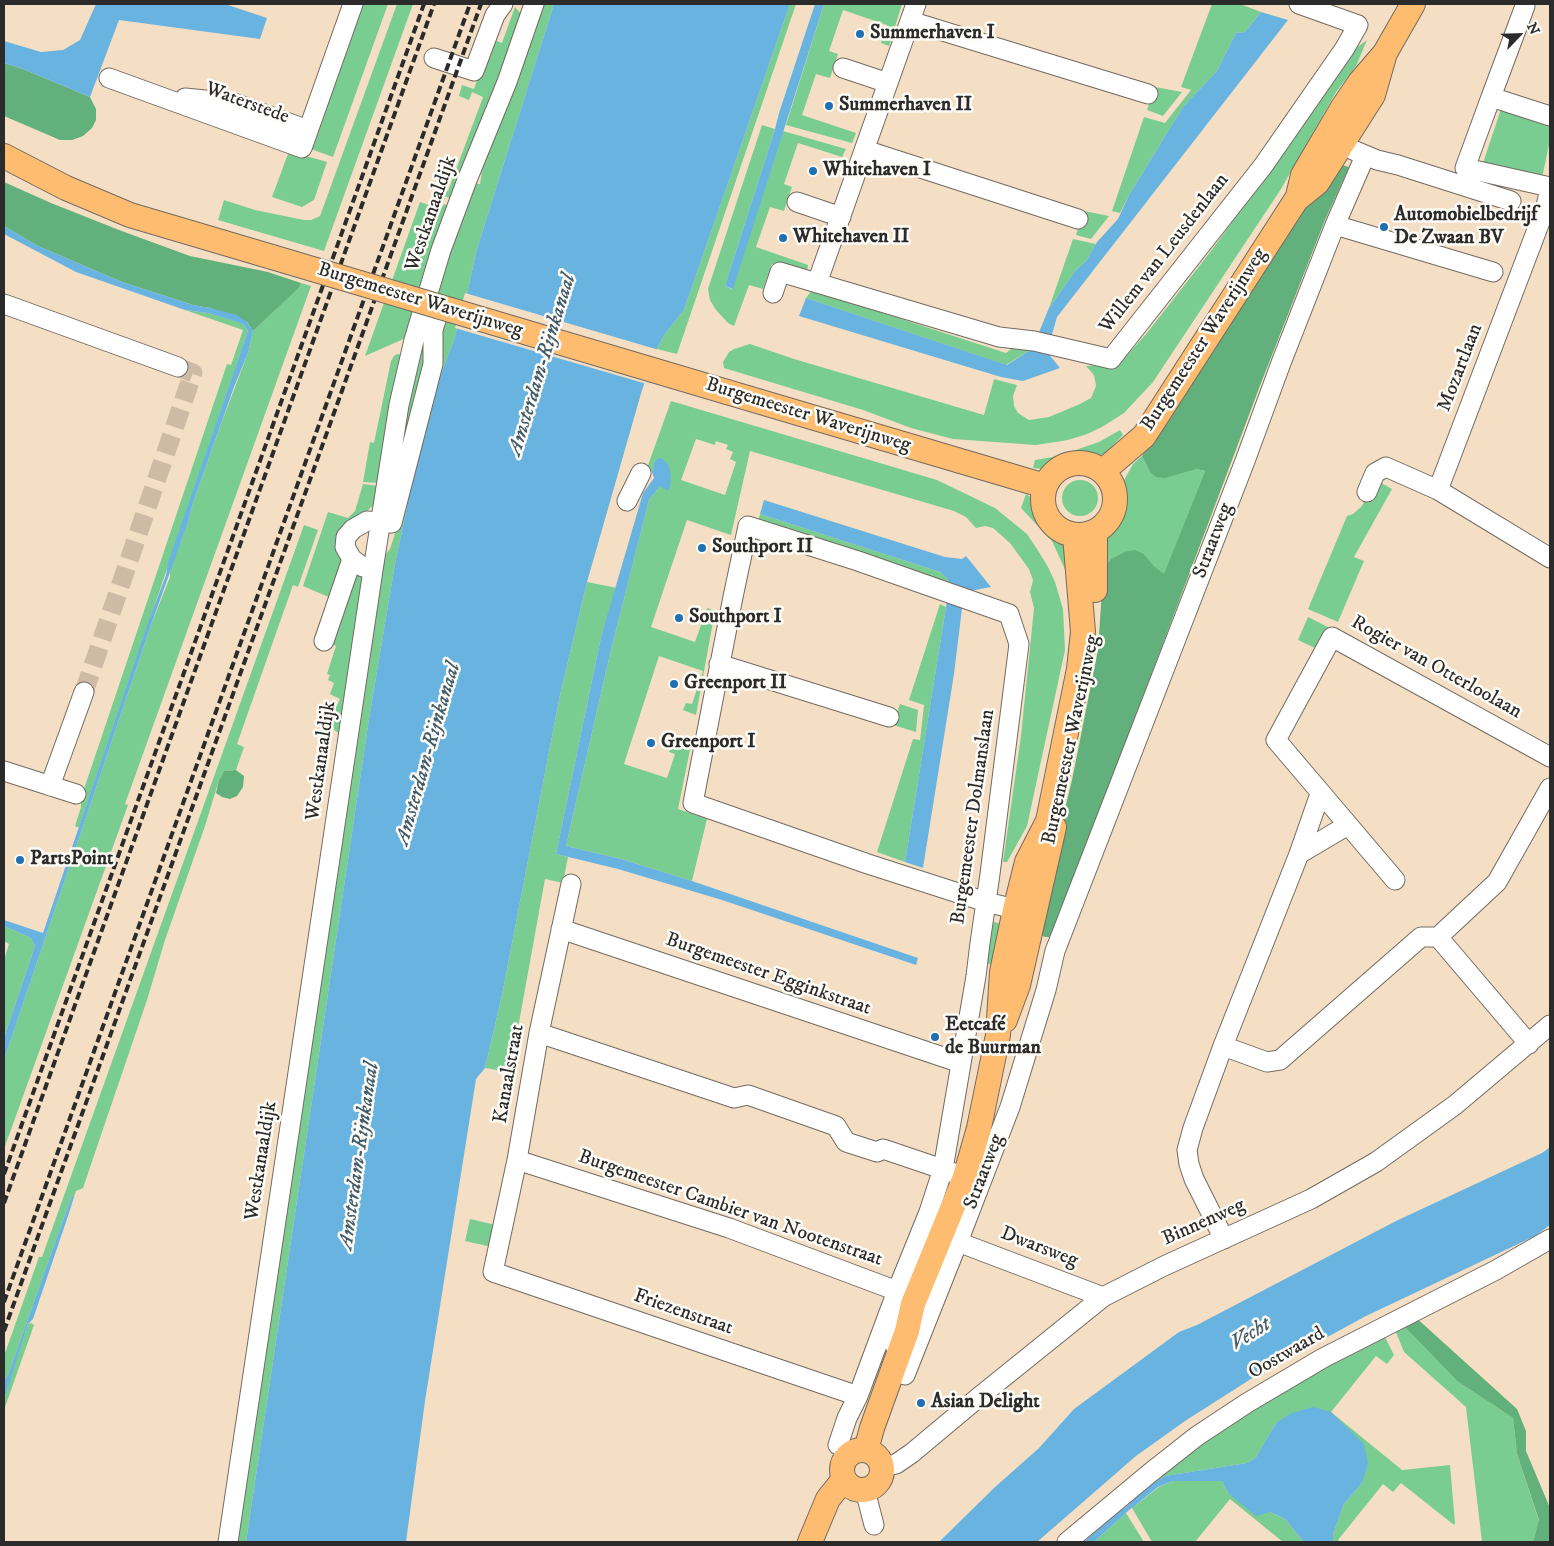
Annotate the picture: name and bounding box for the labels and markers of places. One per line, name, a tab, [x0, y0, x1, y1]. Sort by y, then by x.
place label: Summerhaven I	[870, 22, 995, 46]
marker: Summerhaven I	[854, 28, 866, 40]
place label: Summerhaven II	[839, 94, 972, 118]
marker: Summerhaven II	[823, 100, 835, 112]
place label: Whitehaven I	[823, 159, 931, 183]
marker: Whitehaven I	[807, 165, 819, 177]
place label: Automobielbedrijf De Zwaan BV	[1394, 204, 1537, 251]
marker: Automobielbedrijf De Zwaan BV	[1378, 221, 1390, 233]
place label: Whitehaven II	[793, 226, 909, 250]
marker: Whitehaven II	[777, 232, 789, 244]
place label: Southport II	[712, 536, 813, 560]
marker: Southport II	[696, 542, 708, 554]
place label: Southport I	[689, 606, 782, 630]
marker: Southport I	[673, 612, 685, 624]
place label: Greenport II	[684, 672, 787, 696]
marker: Greenport II	[668, 678, 680, 690]
place label: Greenport I	[661, 731, 756, 755]
marker: Greenport I	[645, 737, 657, 749]
place label: PartsPoint	[30, 848, 114, 872]
marker: PartsPoint	[14, 854, 26, 866]
place label: Eetcafé de Buurman	[945, 1014, 1041, 1061]
marker: Eetcafé de Buurman	[929, 1031, 941, 1043]
place label: Asian Delight	[931, 1391, 1040, 1415]
marker: Asian Delight	[915, 1397, 927, 1409]

